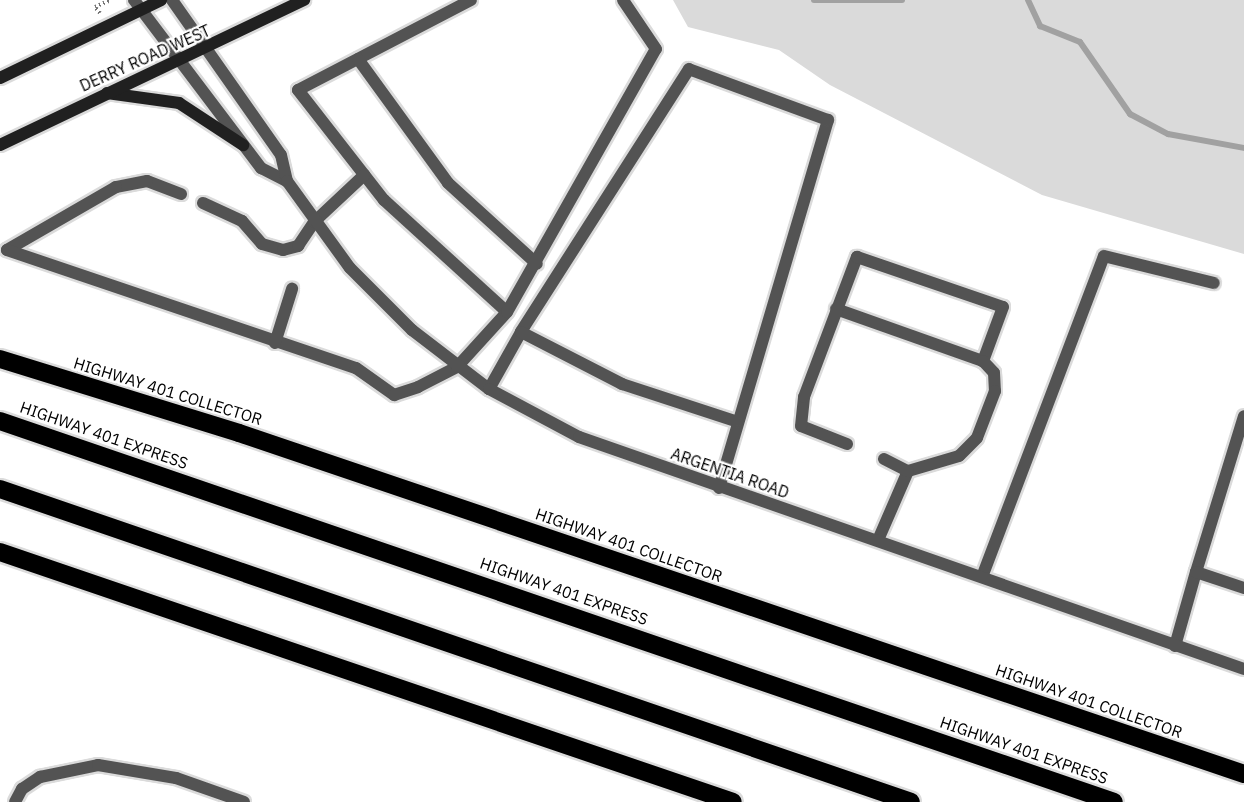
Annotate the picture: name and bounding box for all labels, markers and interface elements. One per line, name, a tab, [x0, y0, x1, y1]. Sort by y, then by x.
street label: DERRY ROAD WEST	[77, 21, 213, 95]
street label: HIGHWAY 401 COLLECTOR	[71, 353, 265, 429]
street label: HIGHWAY 401 EXPRESS	[17, 397, 191, 473]
street label: ARGENTIA ROAD	[668, 444, 792, 502]
street label: HIGHWAY 401 COLLECTOR	[533, 504, 725, 586]
street label: HIGHWAY 401 EXPRESS	[477, 553, 651, 629]
street label: HIGHWAY 401 COLLECTOR	[993, 660, 1185, 742]
street label: HIGHWAY 401 EXPRESS	[937, 712, 1111, 788]

